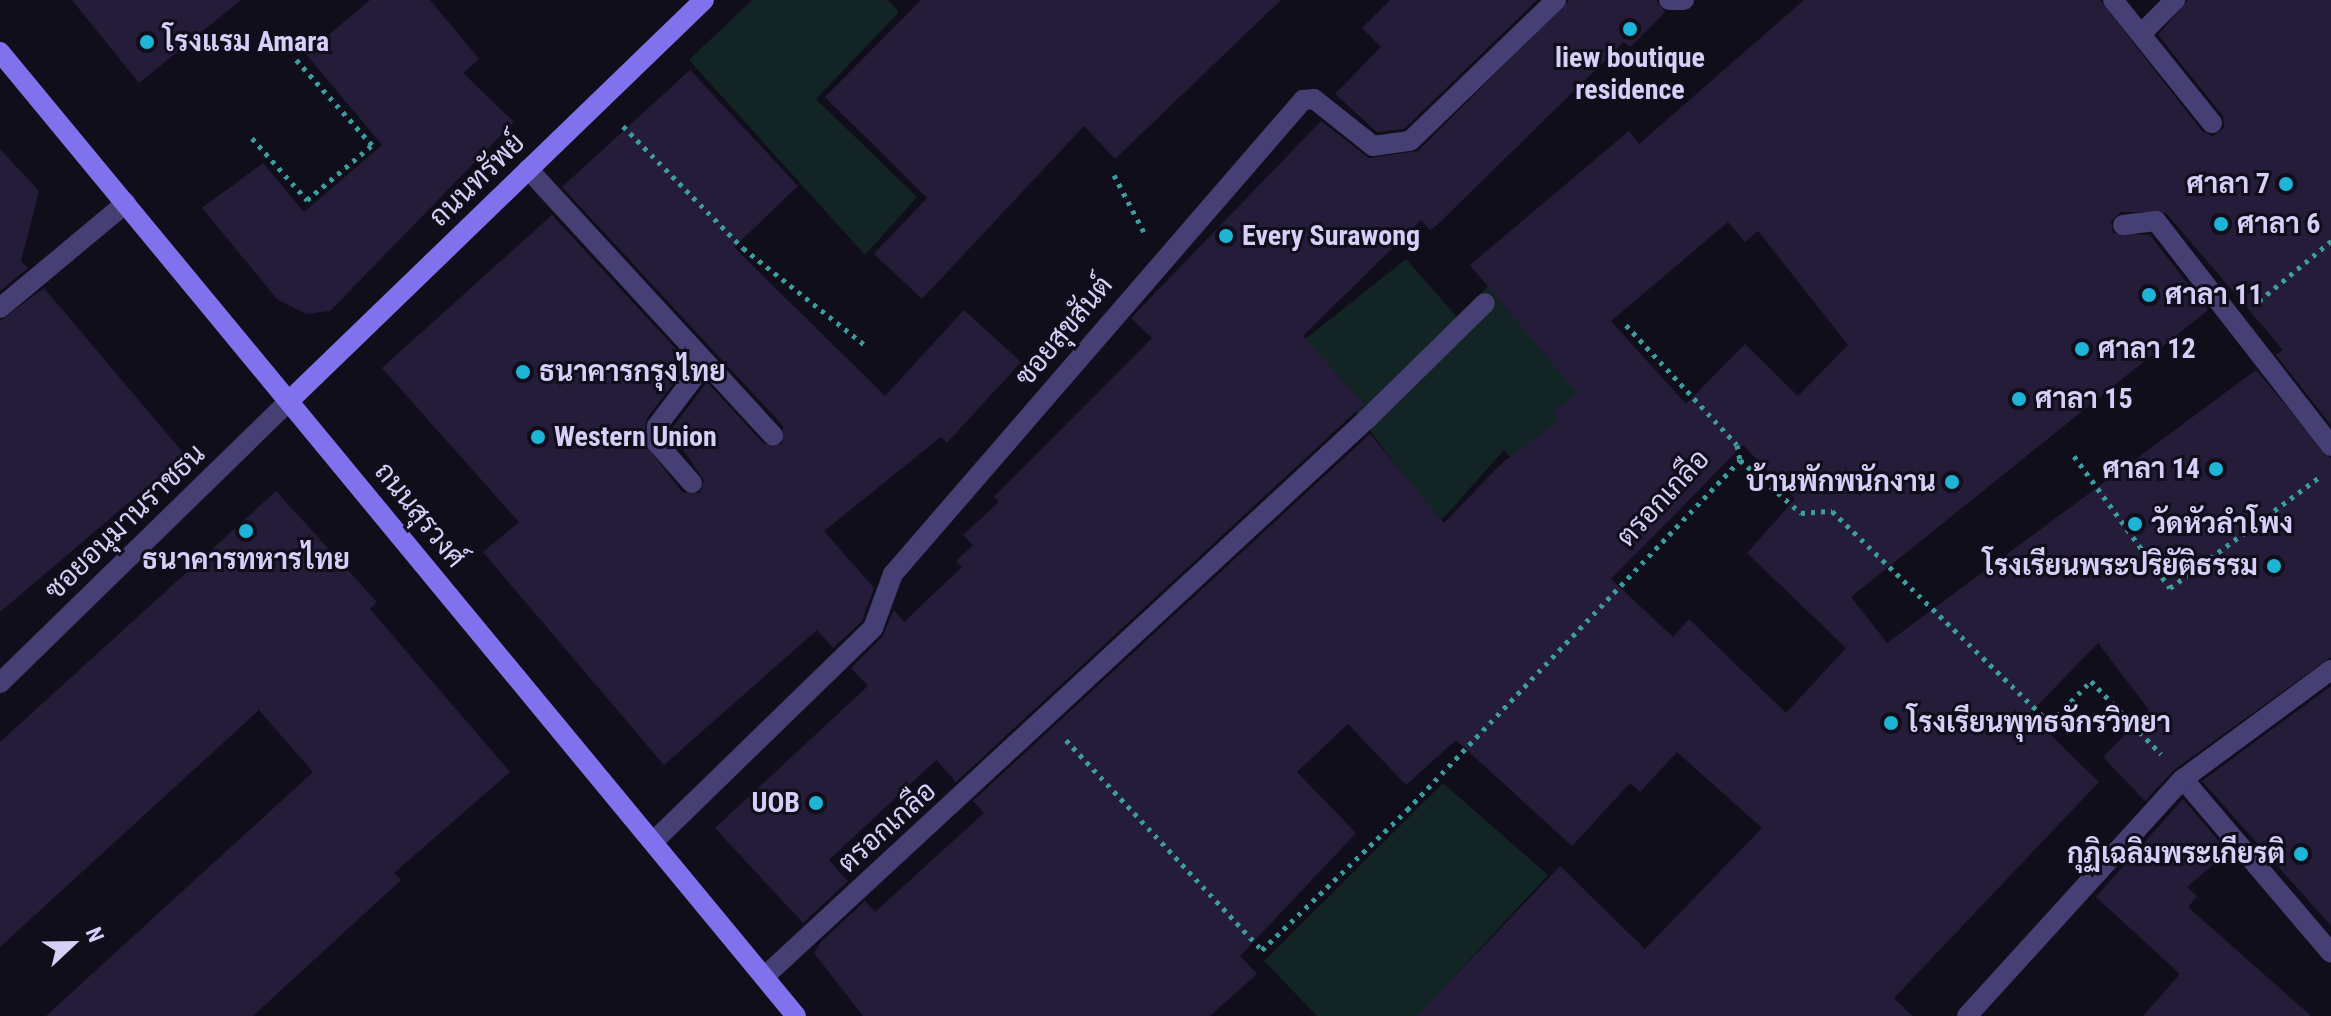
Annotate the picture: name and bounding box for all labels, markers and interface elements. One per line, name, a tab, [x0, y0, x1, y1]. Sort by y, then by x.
marker: liew boutique residence	[1621, 20, 1639, 38]
place label: โรงแรม Amara	[163, 25, 329, 59]
marker: โรงแรม Amara	[138, 33, 156, 51]
place label: liew boutique residence	[1555, 41, 1705, 107]
street label: ถนนทรัพย์	[422, 126, 532, 234]
place label: ศาลา 7	[2187, 167, 2270, 201]
marker: ศาลา 7	[2277, 175, 2295, 193]
place label: ศาลา 6	[2237, 207, 2320, 241]
marker: ศาลา 6	[2212, 215, 2230, 233]
place label: Every Surawong	[1242, 219, 1420, 253]
marker: Every Surawong	[1217, 227, 1235, 245]
street label: ซอยสุขสันต์	[1008, 269, 1120, 393]
place label: ศาลา 11	[2165, 278, 2263, 312]
marker: ศาลา 11	[2140, 286, 2158, 304]
place label: ศาลา 12	[2098, 332, 2196, 366]
marker: ศาลา 12	[2073, 340, 2091, 358]
place label: ธนาคารกรุงไทย	[539, 355, 726, 389]
marker: ธนาคารกรุงไทย	[514, 363, 532, 381]
place label: ศาลา 15	[2035, 382, 2133, 416]
marker: ศาลา 15	[2010, 390, 2028, 408]
place label: Western Union	[554, 420, 717, 454]
marker: Western Union	[529, 428, 547, 446]
street label: ซอยอนุมานราชธน	[38, 437, 212, 607]
street label: ตรอกเกลือ	[1610, 442, 1716, 554]
place label: ศาลา 14	[2102, 452, 2200, 486]
street label: ถนนสุรวงศ์	[367, 456, 473, 574]
marker: ศาลา 14	[2207, 460, 2225, 478]
place label: บ้านพักพนักงาน	[1746, 465, 1936, 499]
marker: บ้านพักพนักงาน	[1943, 473, 1961, 491]
place label: วัดหัวลำโพง	[2151, 507, 2293, 541]
marker: วัดหัวลำโพง	[2126, 515, 2144, 533]
marker: ธนาคารทหารไทย	[237, 522, 255, 540]
place label: ธนาคารทหารไทย	[142, 543, 350, 577]
place label: โรงเรียนพระปริยัติธรรม	[1983, 549, 2258, 583]
marker: โรงเรียนพระปริยัติธรรม	[2265, 557, 2283, 575]
place label: โรงเรียนพุทธจักรวิทยา	[1907, 706, 2171, 740]
marker: โรงเรียนพุทธจักรวิทยา	[1882, 714, 1900, 732]
street label: ตรอกเกลือ	[831, 774, 943, 880]
place label: UOB	[751, 786, 800, 820]
marker: UOB	[807, 794, 825, 812]
place label: กุฏิเฉลิมพระเกียรติ	[2067, 837, 2285, 871]
marker: กุฏิเฉลิมพระเกียรติ	[2292, 845, 2310, 863]
north arrow	[32, 904, 112, 984]
text: N	[81, 924, 109, 946]

